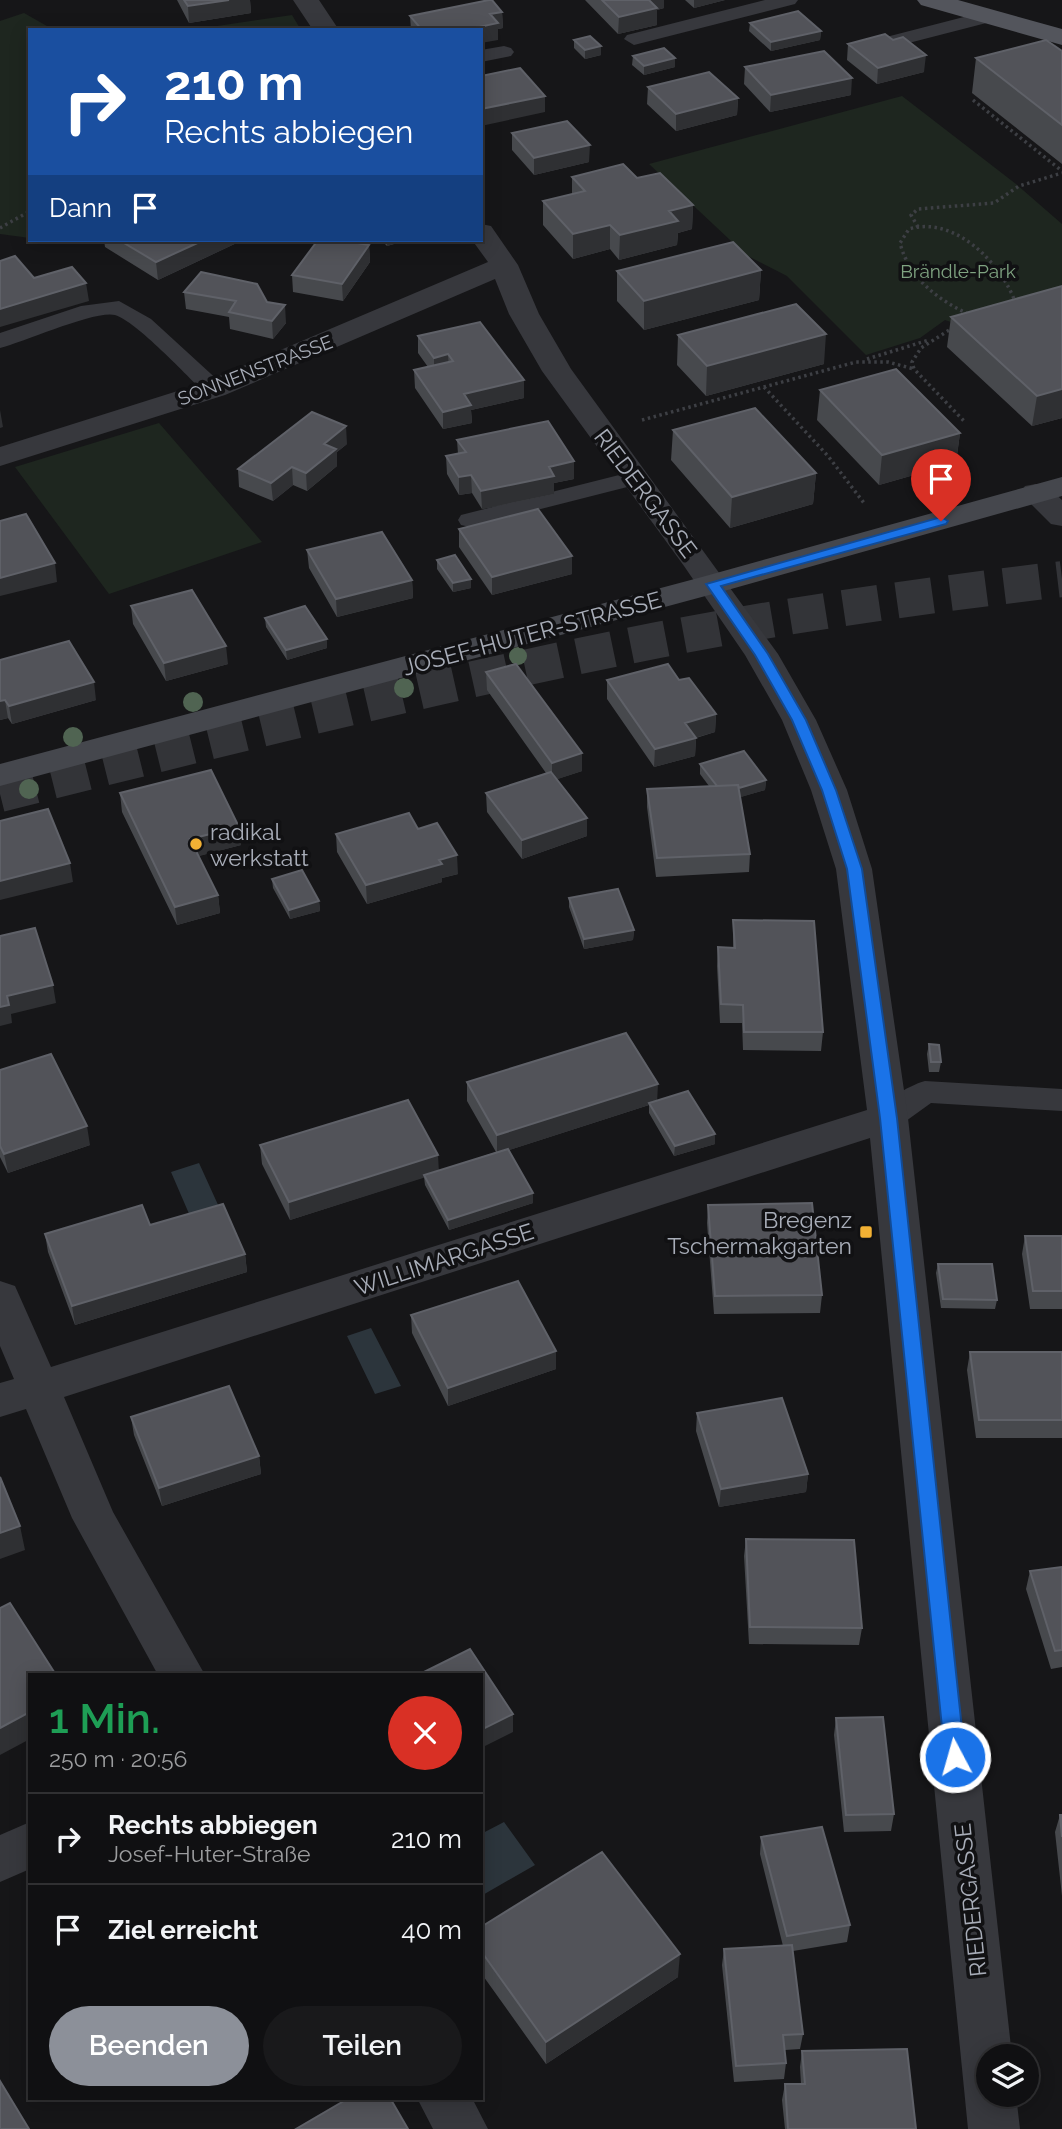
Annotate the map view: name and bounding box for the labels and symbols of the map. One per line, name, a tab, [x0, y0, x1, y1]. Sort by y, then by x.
park label: Brändle-Park	[900, 260, 1016, 282]
street label: SONNENSTRASSE	[174, 330, 336, 410]
street label: RIEDERGASSE	[589, 423, 703, 563]
pin	[911, 449, 971, 521]
street label: JOSEF-HUTER-STRASSE	[400, 585, 664, 681]
place label: radikal werkstatt	[210, 818, 309, 871]
marker: radikal werkstatt	[188, 836, 204, 852]
place label: Bregenz Tschermakgarten	[667, 1206, 852, 1259]
street label: WILLIMARGASSE	[351, 1217, 537, 1301]
marker: Bregenz Tschermakgarten	[858, 1224, 874, 1240]
position arrow	[918, 1720, 992, 1794]
street label: RIEDERGASSE	[949, 1822, 991, 1978]

